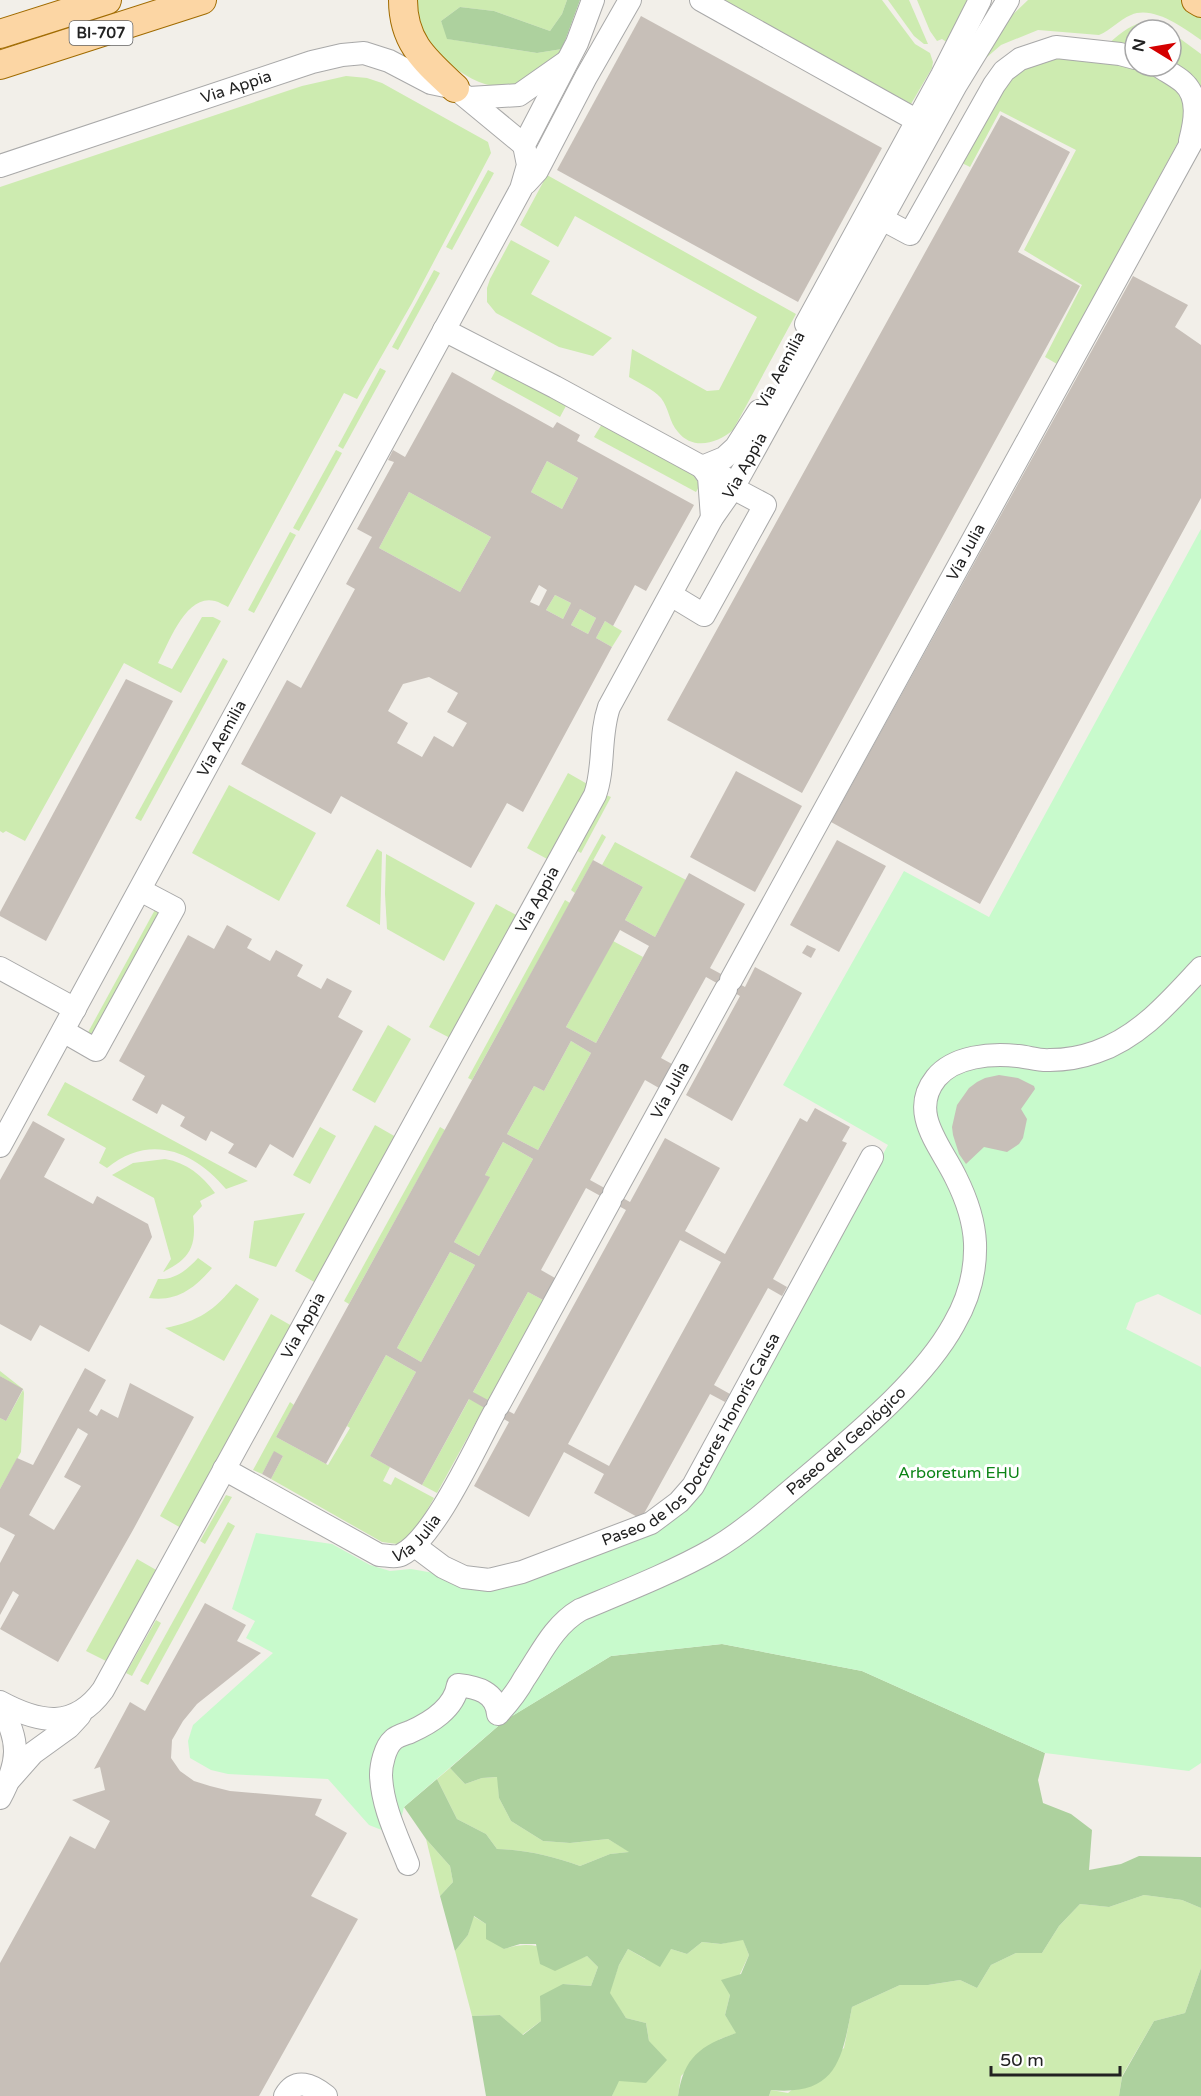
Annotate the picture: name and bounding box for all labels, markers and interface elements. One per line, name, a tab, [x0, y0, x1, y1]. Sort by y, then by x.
north arrow	[1123, 18, 1183, 78]
road number: BI-707	[70, 21, 132, 45]
text: N	[1128, 37, 1150, 54]
street label: Via Appia	[198, 66, 274, 108]
street label: Via Aemilia	[752, 328, 810, 412]
street label: Via Appia	[718, 429, 772, 503]
street label: Vía Julia	[942, 520, 990, 584]
street label: Via Aemilia	[193, 697, 251, 780]
street label: Via Appia	[511, 863, 564, 937]
street label: Vía Julia	[647, 1058, 694, 1123]
street label: Via Appia	[277, 1289, 330, 1363]
street label: Paseo de los Doctores Honoris Causa	[599, 1329, 784, 1551]
street label: Paseo del Geológico	[782, 1383, 911, 1500]
park label: Arboretum EHU	[898, 1463, 1020, 1483]
street label: Vía Julia	[391, 1511, 446, 1567]
scale bar	[991, 2039, 1120, 2077]
text: 50 m	[1000, 2049, 1044, 2071]

